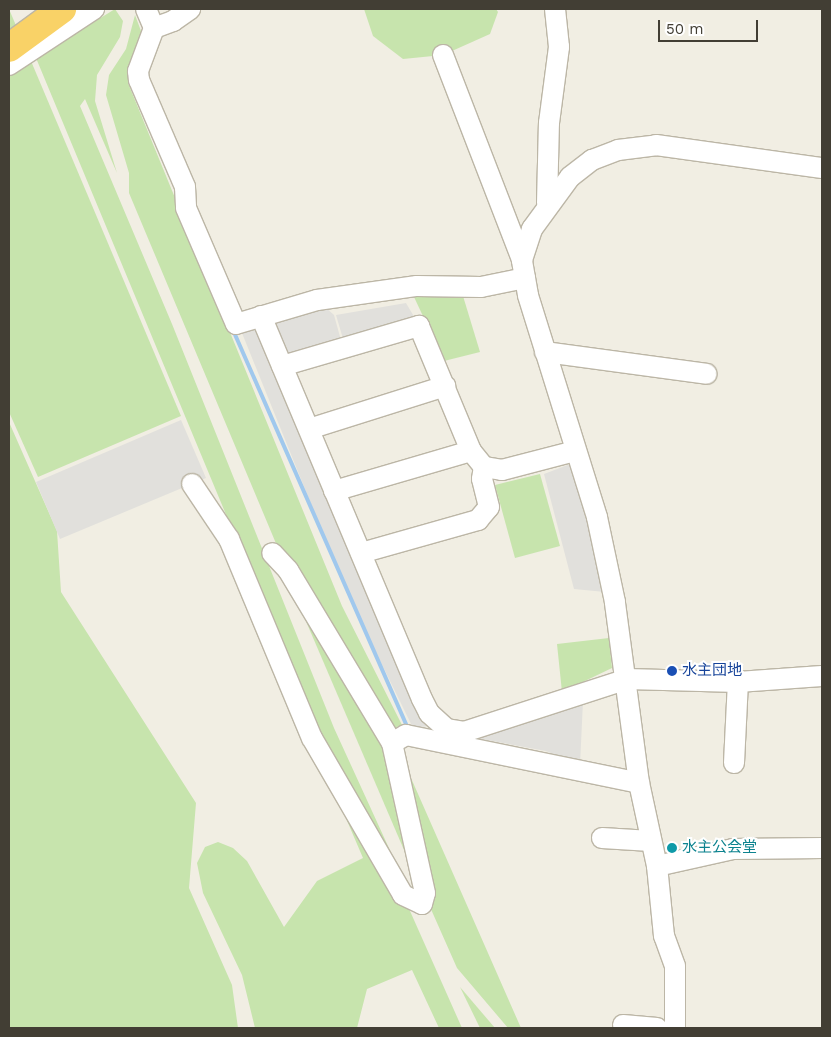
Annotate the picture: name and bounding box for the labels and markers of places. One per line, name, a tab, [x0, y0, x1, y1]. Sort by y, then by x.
place label: 水主団地	[682, 662, 742, 680]
marker: 水主団地	[666, 665, 678, 677]
place label: 水主公会堂	[682, 839, 757, 857]
marker: 水主公会堂	[666, 842, 678, 854]

